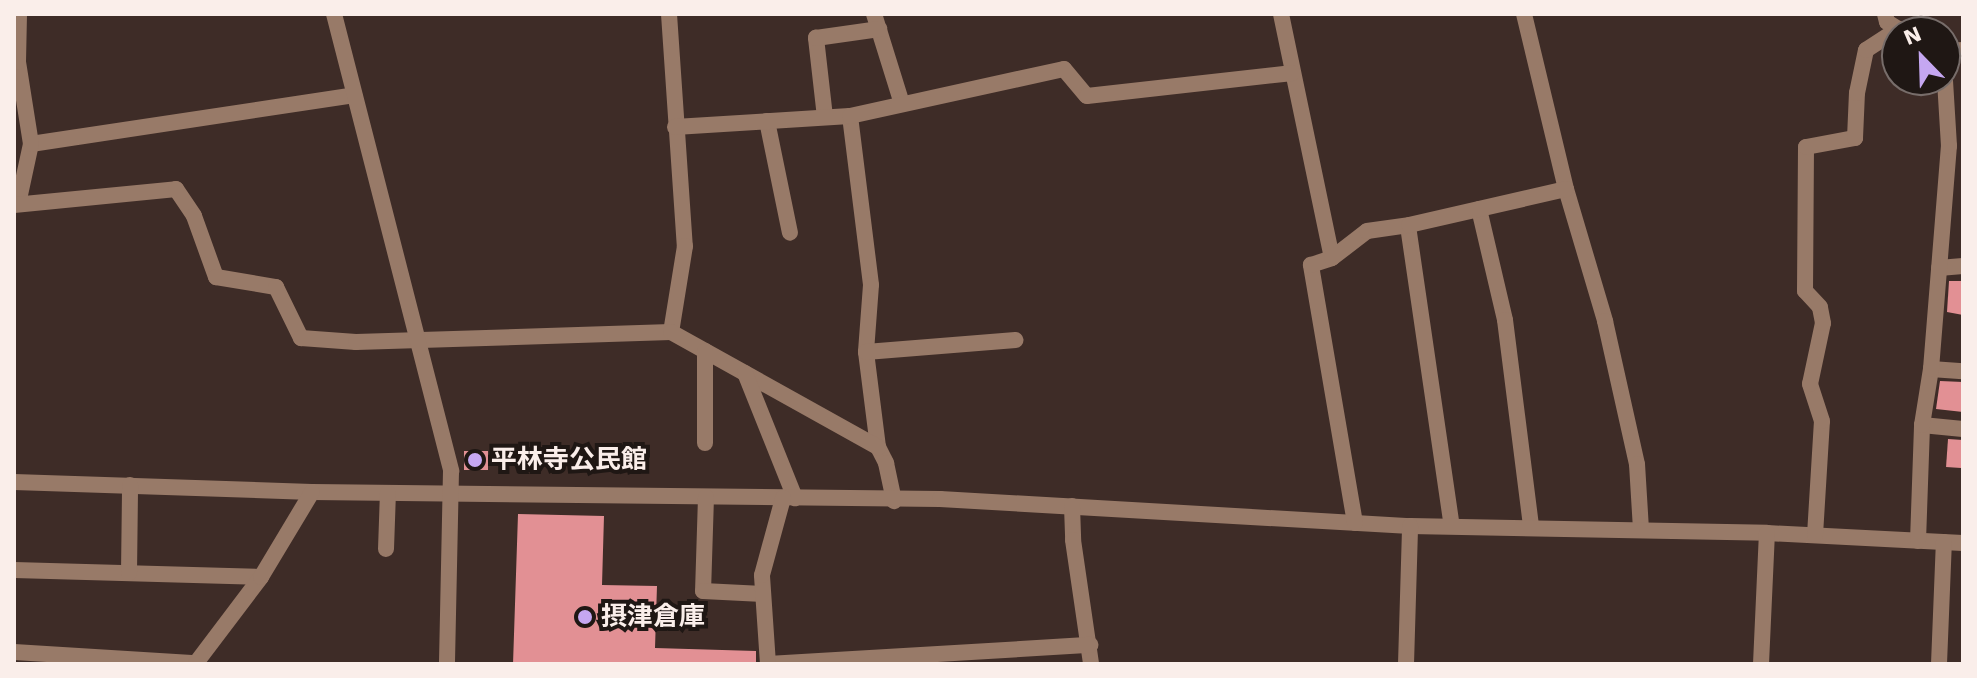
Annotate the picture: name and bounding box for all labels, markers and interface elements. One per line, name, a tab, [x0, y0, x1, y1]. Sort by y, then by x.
north arrow	[1881, 16, 1961, 96]
text: N	[1900, 21, 1925, 50]
place label: 平林寺公民館	[491, 444, 647, 476]
marker: 平林寺公民館	[466, 451, 484, 469]
place label: 摂津倉庫	[601, 601, 705, 633]
marker: 摂津倉庫	[576, 608, 594, 626]

